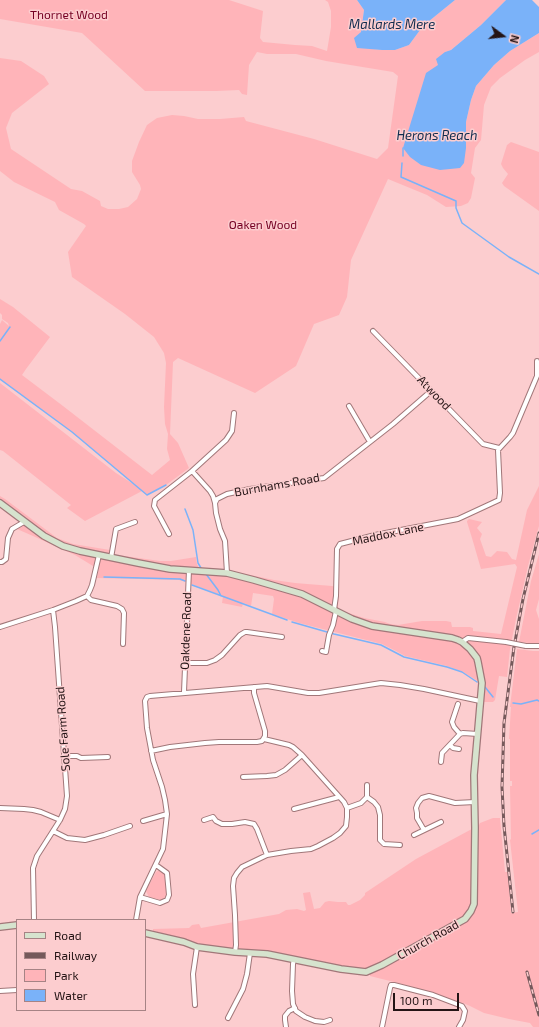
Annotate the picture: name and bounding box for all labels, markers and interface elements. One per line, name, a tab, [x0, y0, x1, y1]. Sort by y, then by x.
park label: Thornet Wood	[30, 8, 108, 22]
north arrow	[483, 16, 523, 56]
water label: Mallards Mere	[349, 17, 435, 33]
text: N	[508, 34, 522, 45]
water label: Herons Reach	[396, 128, 478, 144]
park label: Oaken Wood	[229, 218, 297, 232]
street label: Atwood	[414, 373, 454, 413]
street label: Burnhams Road	[233, 470, 321, 500]
street label: Maddox Lane	[351, 519, 425, 549]
street label: Oakdene Road	[177, 592, 195, 670]
street label: Sole Farm Road	[53, 686, 73, 772]
street label: Church Road	[395, 917, 461, 963]
legend	[16, 919, 146, 1011]
text: Road	[54, 928, 82, 942]
text: Railway	[54, 948, 97, 962]
text: Park	[54, 968, 79, 982]
scale bar	[395, 985, 461, 1011]
text: Water	[54, 988, 88, 1002]
text: 100 m	[400, 993, 432, 1007]

